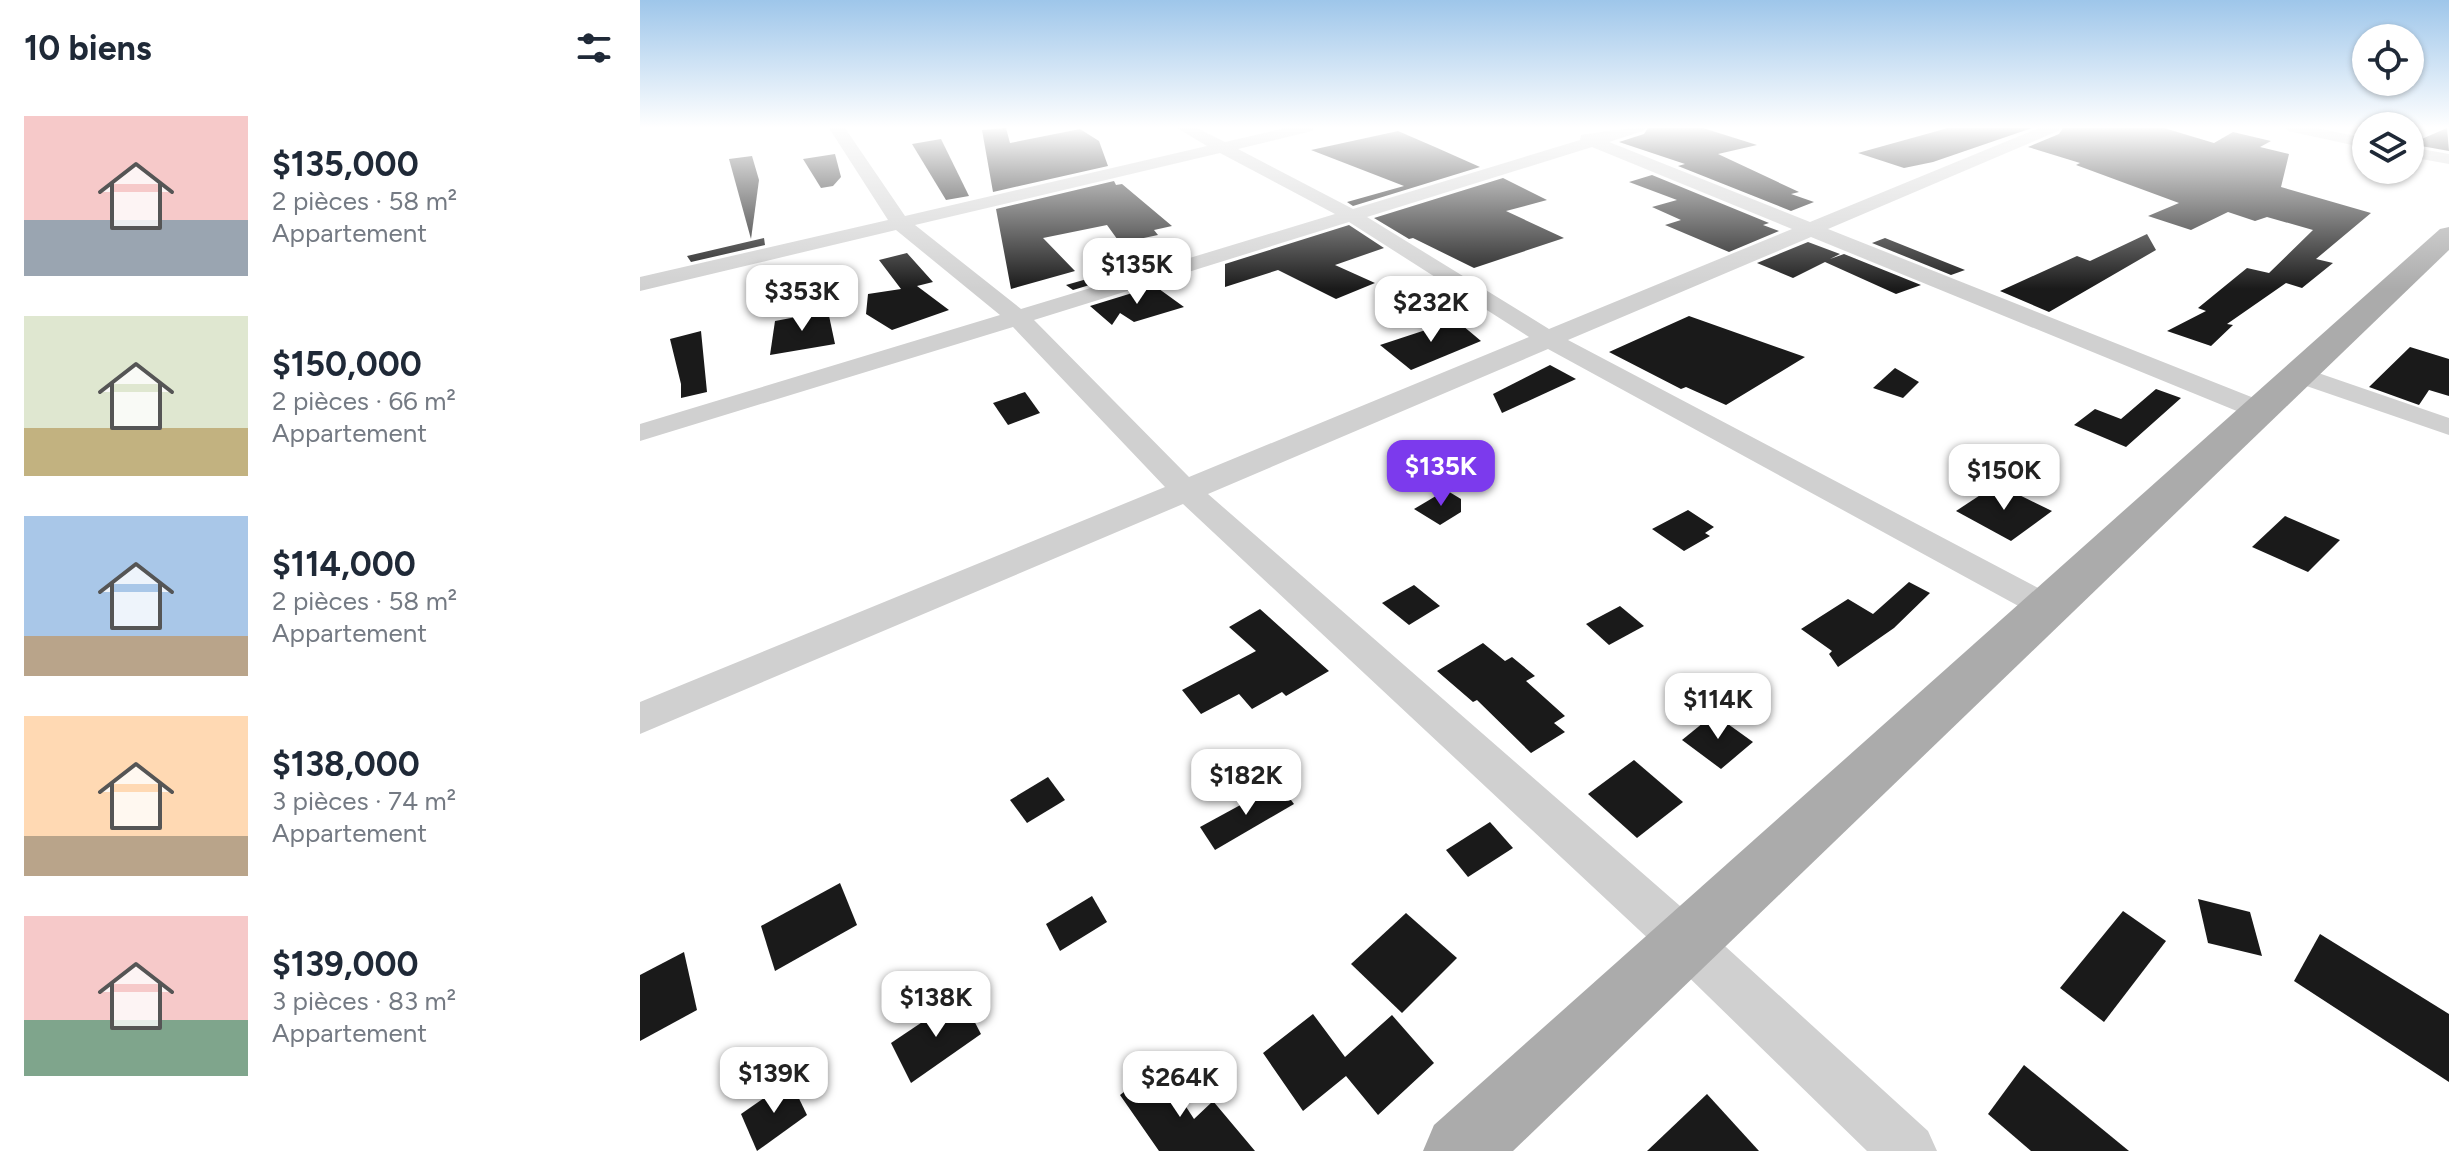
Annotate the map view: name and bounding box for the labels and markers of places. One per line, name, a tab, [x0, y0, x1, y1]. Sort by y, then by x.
pin: $135K	[1081, 238, 1193, 306]
pin: $353K	[746, 265, 858, 333]
pin: $232K	[1375, 276, 1487, 344]
pin: $135K	[1385, 440, 1497, 508]
pin: $150K	[1948, 444, 2060, 512]
pin: $114K	[1662, 673, 1774, 741]
pin: $182K	[1190, 749, 1302, 817]
pin: $138K	[880, 971, 992, 1039]
pin: $139K	[718, 1047, 830, 1115]
pin: $264K	[1124, 1051, 1236, 1119]

